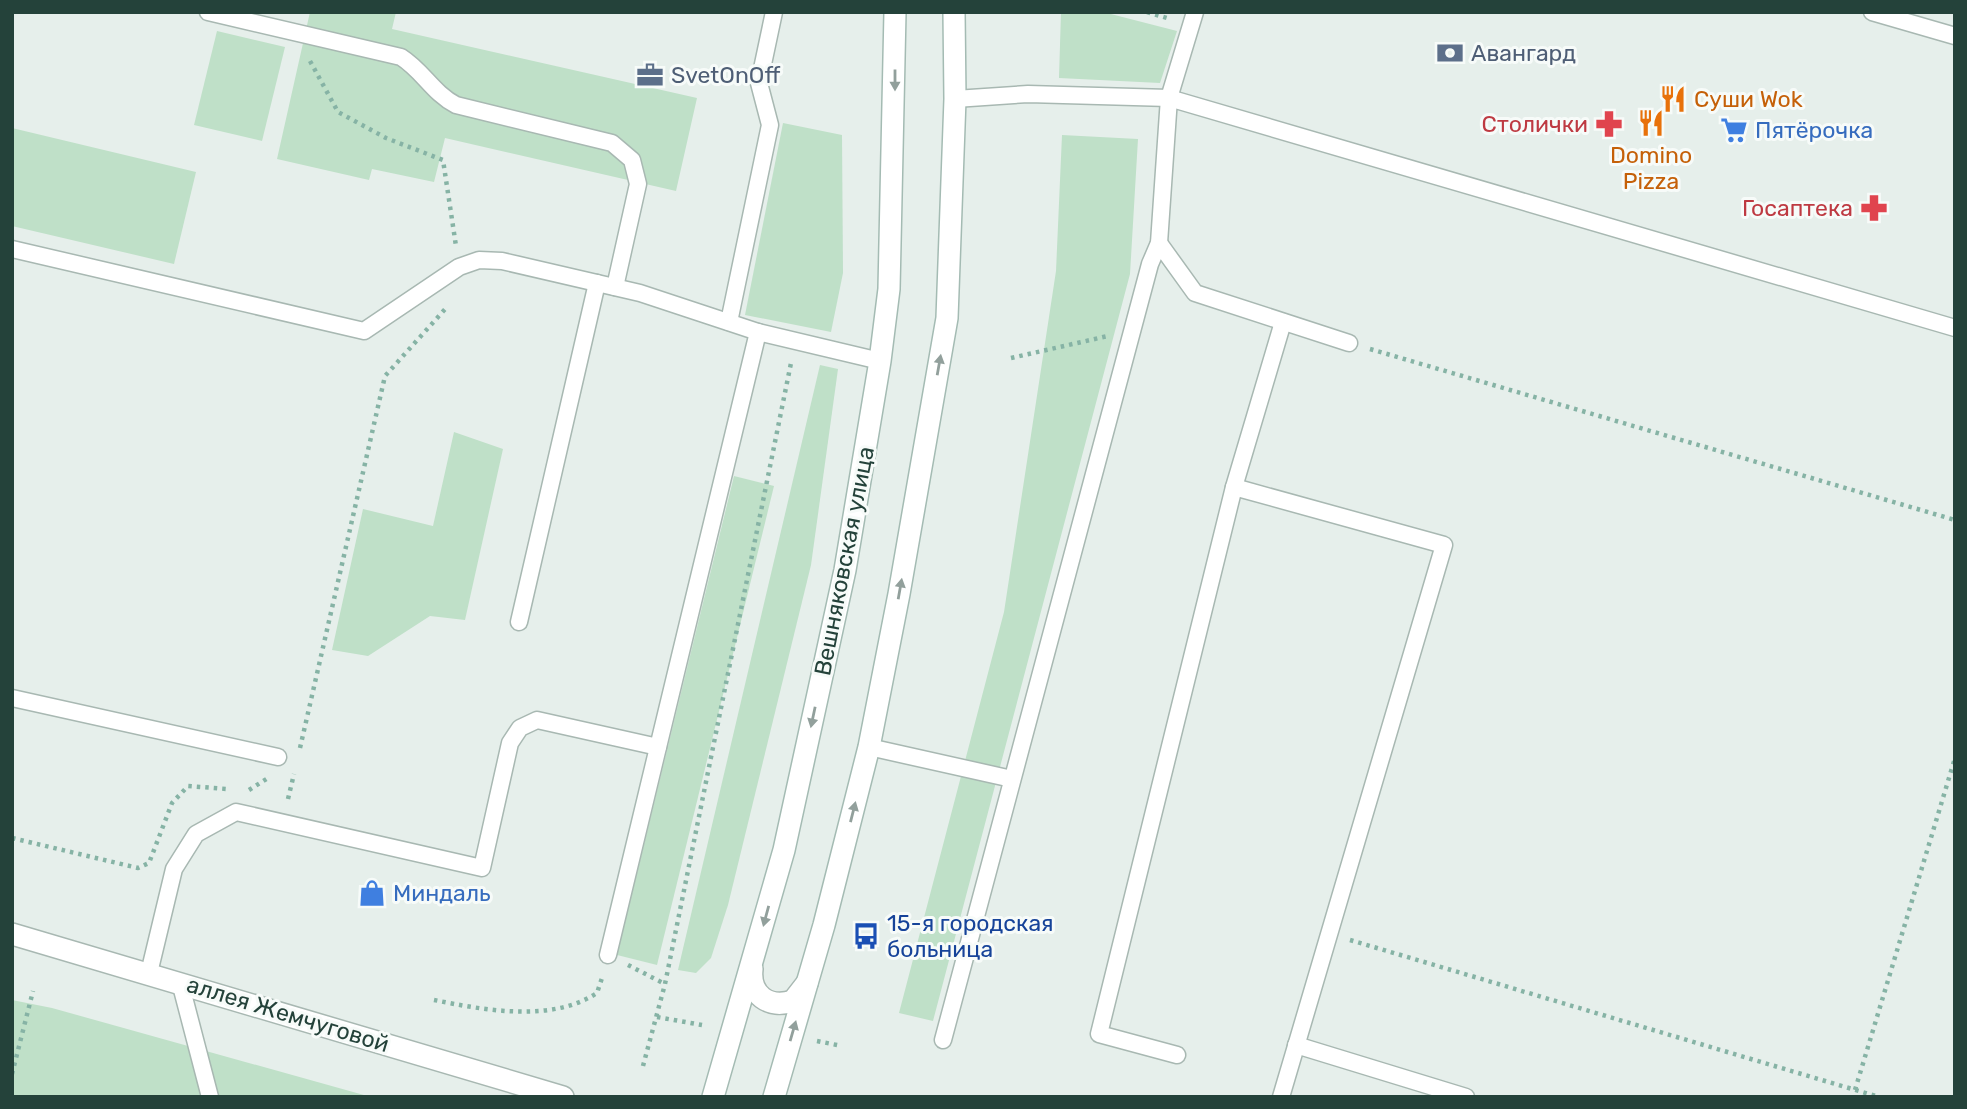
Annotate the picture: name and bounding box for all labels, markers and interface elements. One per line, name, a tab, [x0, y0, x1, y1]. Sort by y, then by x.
bank icon: Авангард	[1435, 38, 1465, 68]
place label: Авангард	[1471, 39, 1576, 67]
office icon: SvetOnOff	[635, 60, 665, 90]
place label: SvetOnOff	[671, 61, 780, 89]
one-way arrow	[889, 70, 901, 92]
restaurant icon: Суши Wok	[1658, 84, 1688, 114]
place label: Суши Wok	[1694, 85, 1803, 113]
restaurant icon: Domino Pizza	[1636, 108, 1666, 138]
pharmacy icon: Столички	[1594, 109, 1624, 139]
place label: Столички	[1482, 110, 1588, 138]
supermarket icon: Пятёрочка	[1719, 115, 1749, 145]
place label: Пятёрочка	[1755, 116, 1873, 144]
place label: Domino Pizza	[1610, 141, 1692, 195]
pharmacy icon: Госаптека	[1859, 193, 1889, 223]
place label: Госаптека	[1742, 194, 1853, 222]
one-way arrow	[934, 354, 945, 376]
street label: Вешняковская улица	[808, 444, 880, 678]
one-way arrow	[895, 578, 906, 600]
one-way arrow	[807, 706, 818, 728]
one-way arrow	[848, 801, 859, 823]
shop icon: Миндаль	[357, 878, 387, 908]
place label: Миндаль	[393, 879, 491, 907]
one-way arrow	[760, 905, 771, 927]
place label: 15-я городская больница	[887, 909, 1054, 963]
bus stop icon: 15-я городская больница	[851, 921, 881, 951]
street label: аллея Жемчуговой	[183, 970, 393, 1058]
one-way arrow	[788, 1020, 799, 1042]

